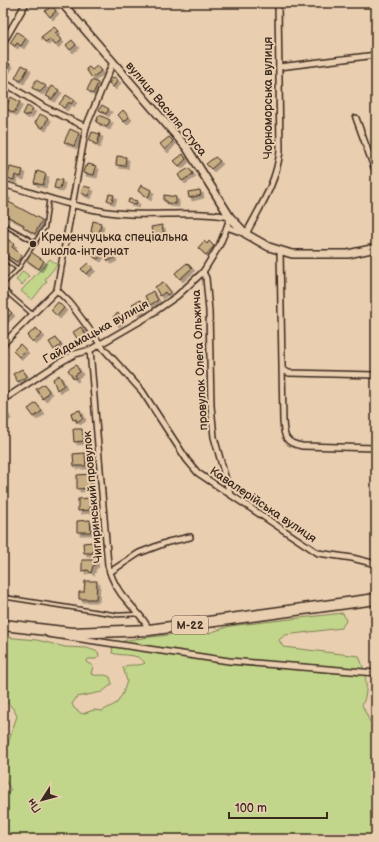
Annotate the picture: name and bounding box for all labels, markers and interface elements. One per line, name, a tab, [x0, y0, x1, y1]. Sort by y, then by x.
street label: Чорноморська вулиця	[261, 36, 276, 159]
street label: вулиця Василя Стуса	[122, 59, 210, 159]
place label: Кременчуцька спеціальна школа-інтернат	[41, 230, 188, 259]
marker: Кременчуцька спеціальна школа-інтернат	[28, 239, 38, 249]
street label: провулок Олега Ольжича	[189, 289, 211, 431]
street label: Гайдамацька вулиця	[41, 297, 152, 367]
street label: Чигиринський провулок	[80, 430, 106, 564]
street label: Кавалерійська вулиця	[207, 464, 320, 547]
road number: М-22	[172, 616, 208, 634]
north arrow	[22, 780, 62, 820]
scale bar	[229, 794, 327, 820]
text: Пн	[25, 796, 44, 815]
text: 100 m	[235, 801, 267, 816]

